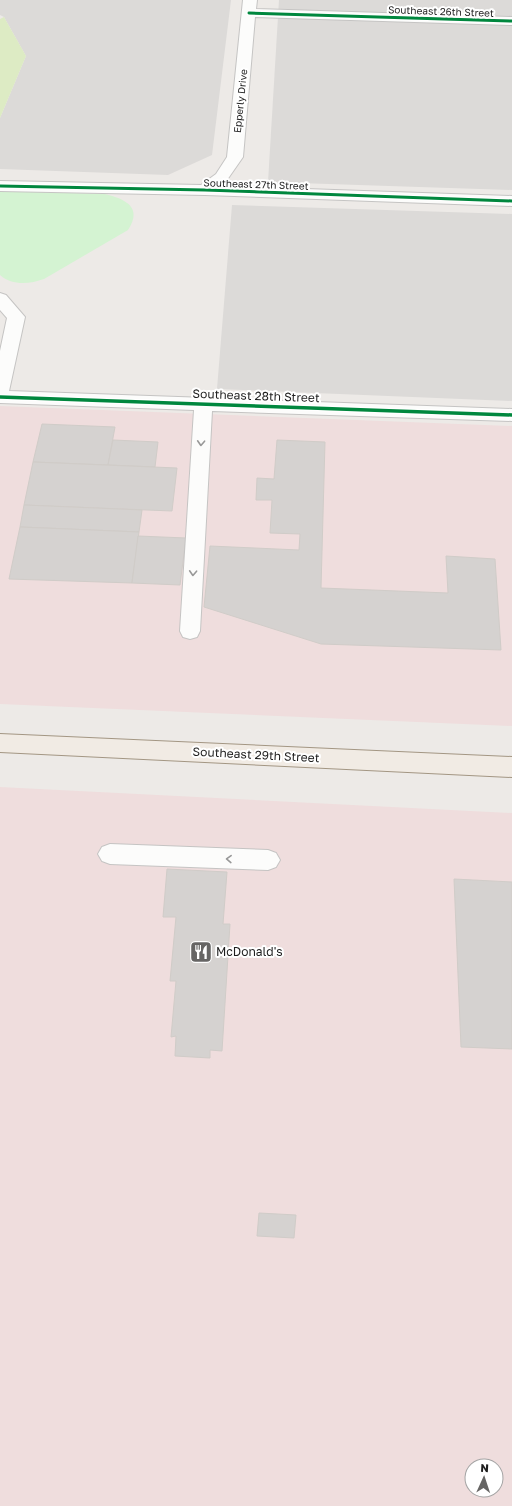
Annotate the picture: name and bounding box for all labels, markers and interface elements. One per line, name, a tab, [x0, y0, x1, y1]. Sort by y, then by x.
street label: Southeast 26th Street	[388, 3, 494, 19]
street label: Epperly Drive	[231, 68, 249, 133]
street label: Southeast 27th Street	[203, 176, 309, 192]
street label: Southeast 28th Street	[192, 386, 320, 405]
one-way arrow	[196, 440, 205, 446]
one-way arrow	[189, 570, 198, 576]
street label: Southeast 29th Street	[192, 744, 320, 765]
one-way arrow	[226, 854, 232, 863]
restaurant icon: McDonald's	[188, 939, 214, 965]
place label: McDonald's	[216, 944, 283, 959]
north arrow	[464, 1458, 504, 1498]
text: N	[480, 1461, 489, 1474]

